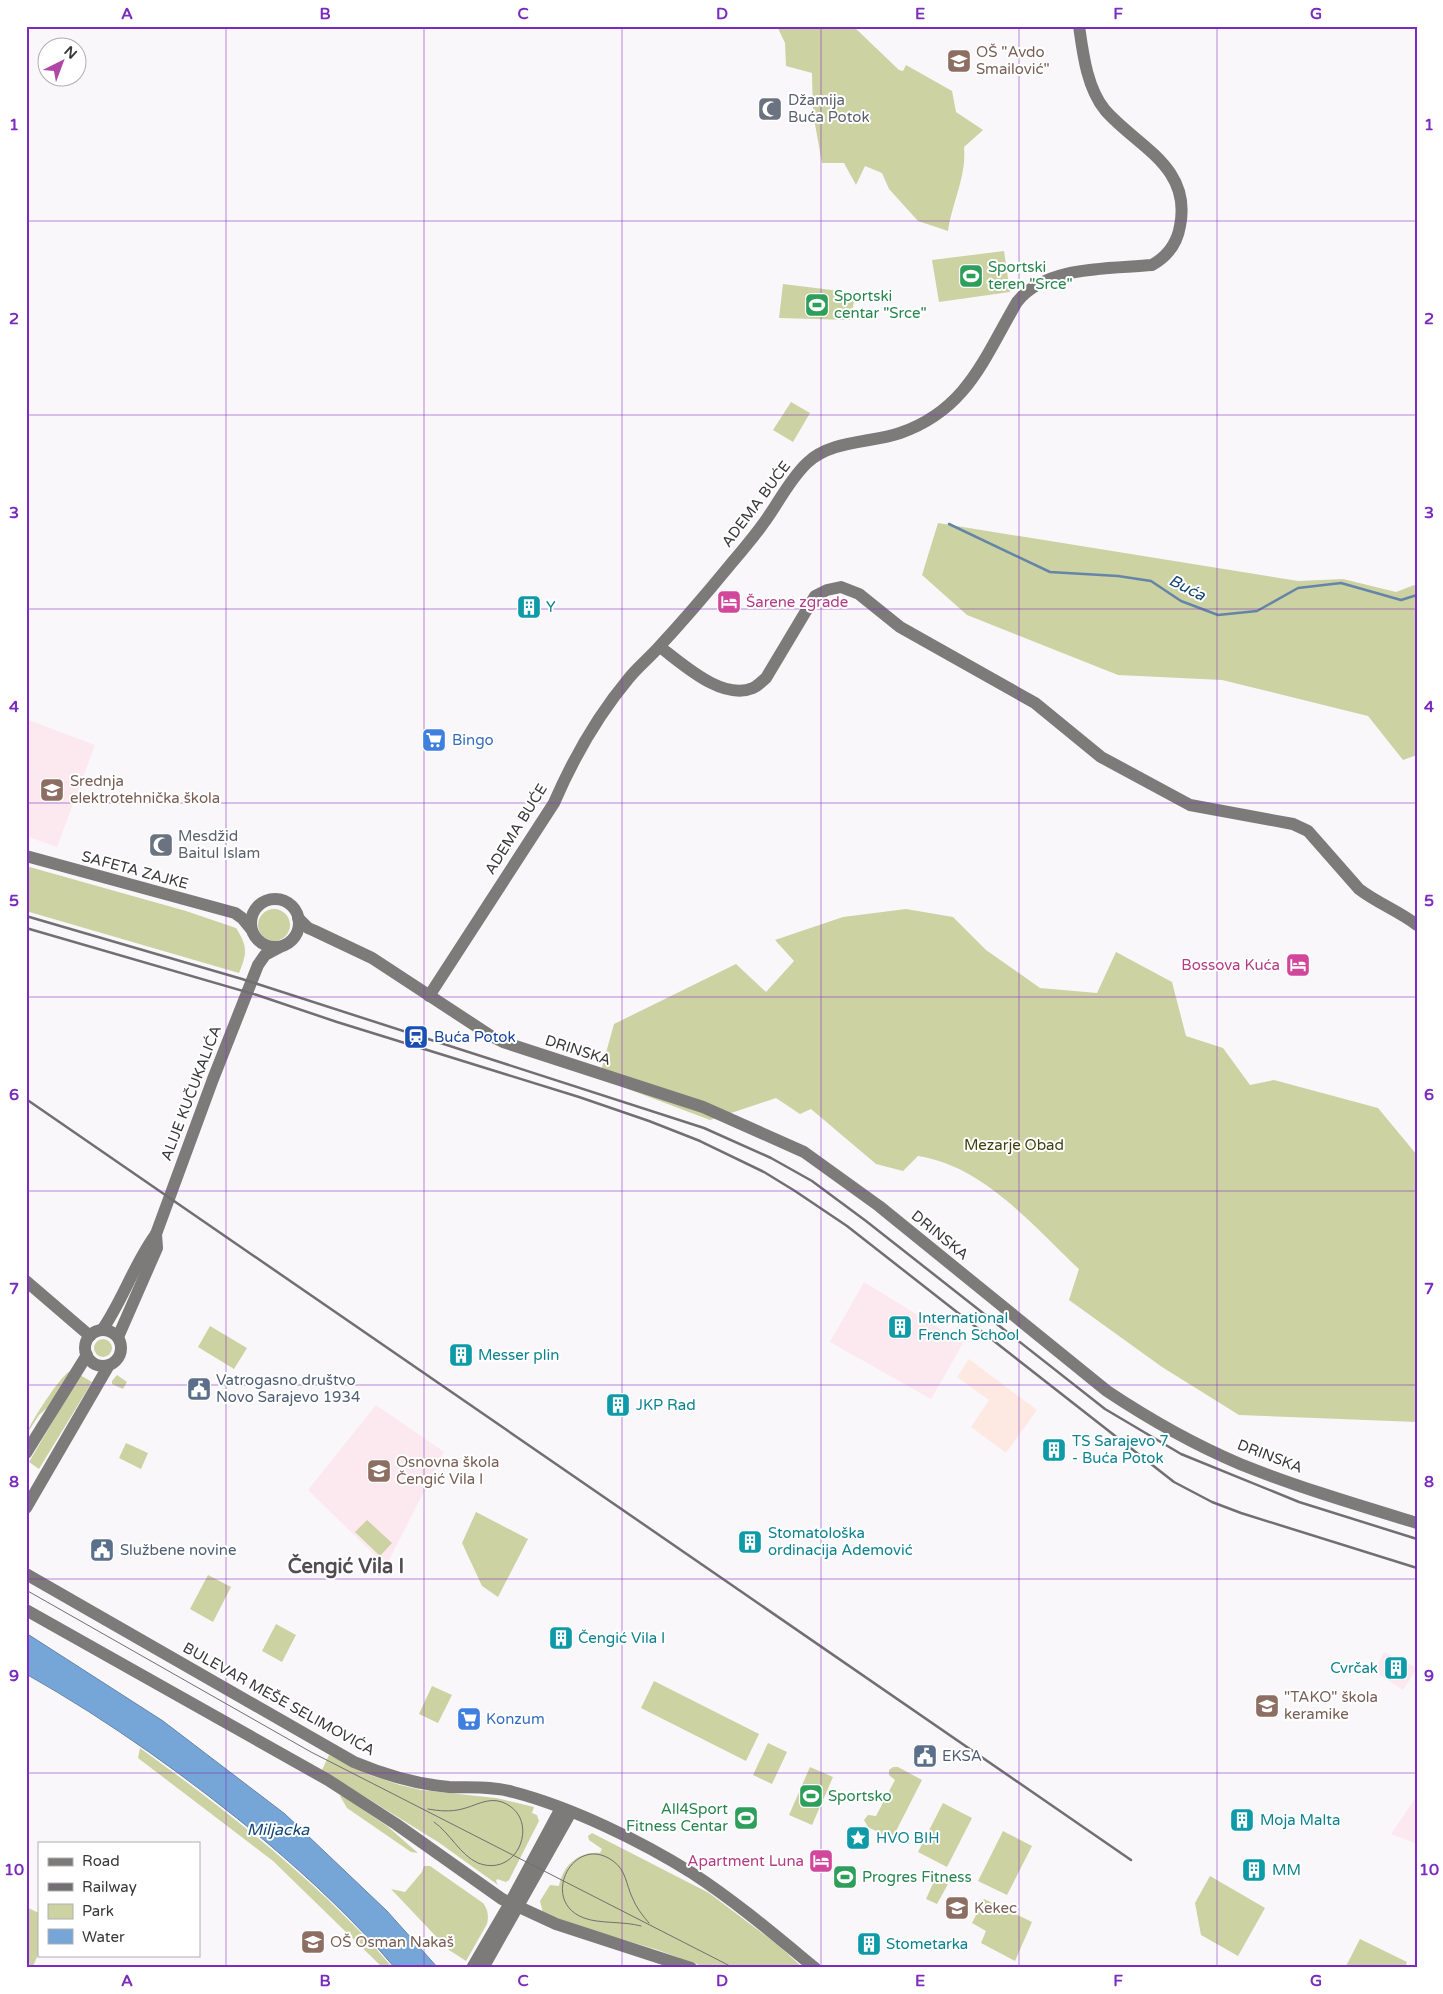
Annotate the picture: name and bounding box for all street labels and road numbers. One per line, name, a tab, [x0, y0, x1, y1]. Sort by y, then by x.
street label: ADEMA BUĆE	[718, 457, 794, 551]
street label: ADEMA BUĆE	[481, 780, 551, 878]
street label: SAFETA ZAJKE	[80, 847, 190, 893]
street label: ALIJE KUČUKALIĆA	[157, 1023, 225, 1163]
street label: DRINSKA	[543, 1031, 613, 1069]
street label: DRINSKA	[908, 1206, 972, 1264]
street label: DRINSKA	[1235, 1435, 1305, 1477]
street label: BULEVAR MEŠE SELIMOVIĆA	[180, 1639, 378, 1759]

